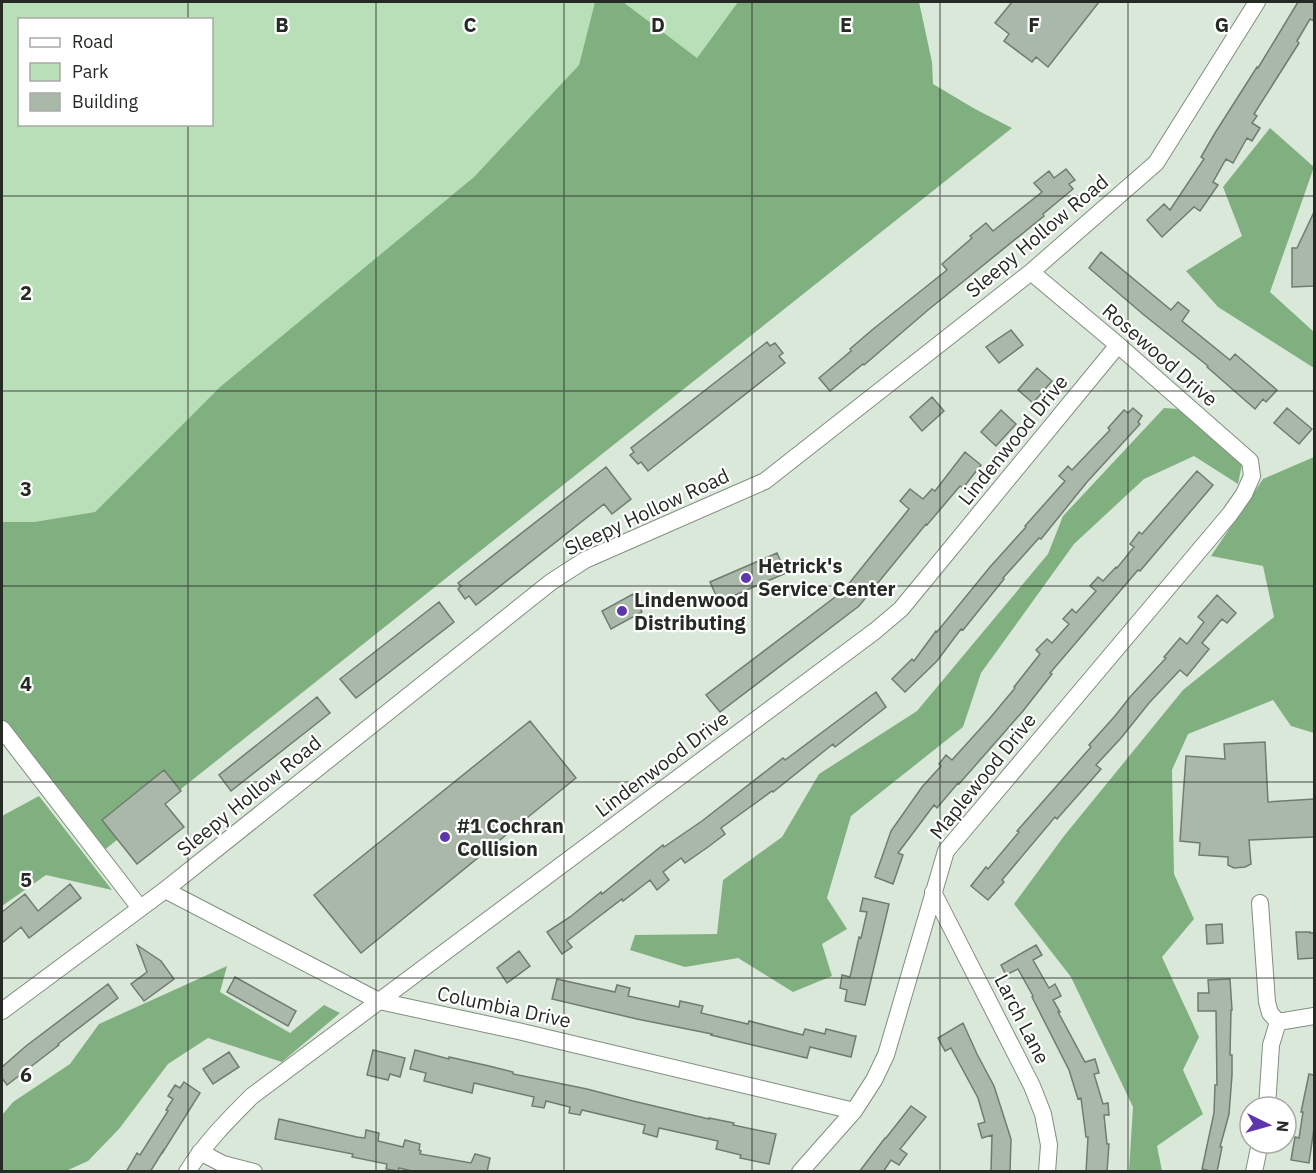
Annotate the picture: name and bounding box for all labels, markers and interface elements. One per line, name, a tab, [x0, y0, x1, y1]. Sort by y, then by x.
text: B	[275, 11, 289, 38]
text: C	[463, 11, 477, 38]
text: D	[651, 11, 665, 38]
text: E	[840, 11, 852, 38]
text: F	[1028, 11, 1040, 38]
text: G	[1215, 11, 1229, 38]
legend	[18, 18, 213, 126]
text: Road	[72, 30, 113, 53]
text: Park	[72, 60, 109, 83]
text: Building	[72, 90, 139, 113]
street label: Sleepy Hollow Road	[960, 168, 1114, 303]
text: 2	[20, 279, 32, 306]
street label: Rosewood Drive	[1097, 297, 1224, 412]
street label: Lindenwood Drive	[952, 369, 1074, 511]
street label: Sleepy Hollow Road	[560, 462, 733, 562]
text: 3	[20, 475, 32, 502]
place label: Hetrick's Service Center	[758, 552, 896, 602]
marker: Hetrick's Service Center	[739, 571, 753, 585]
place label: Lindenwood Distributing	[634, 586, 749, 636]
marker: Lindenwood Distributing	[615, 604, 629, 618]
text: 4	[20, 670, 32, 697]
street label: Lindenwood Drive	[589, 704, 734, 823]
street label: Maplewood Drive	[923, 707, 1042, 845]
street label: Sleepy Hollow Road	[171, 729, 327, 862]
place label: #1 Cochran Collision	[457, 812, 564, 862]
marker: #1 Cochran Collision	[438, 830, 452, 844]
text: 5	[20, 866, 32, 893]
street label: Larch Lane	[988, 969, 1057, 1068]
street label: Columbia Drive	[435, 979, 574, 1034]
text: 6	[20, 1061, 32, 1088]
north arrow	[1238, 1095, 1298, 1155]
text: N	[1272, 1120, 1293, 1133]

